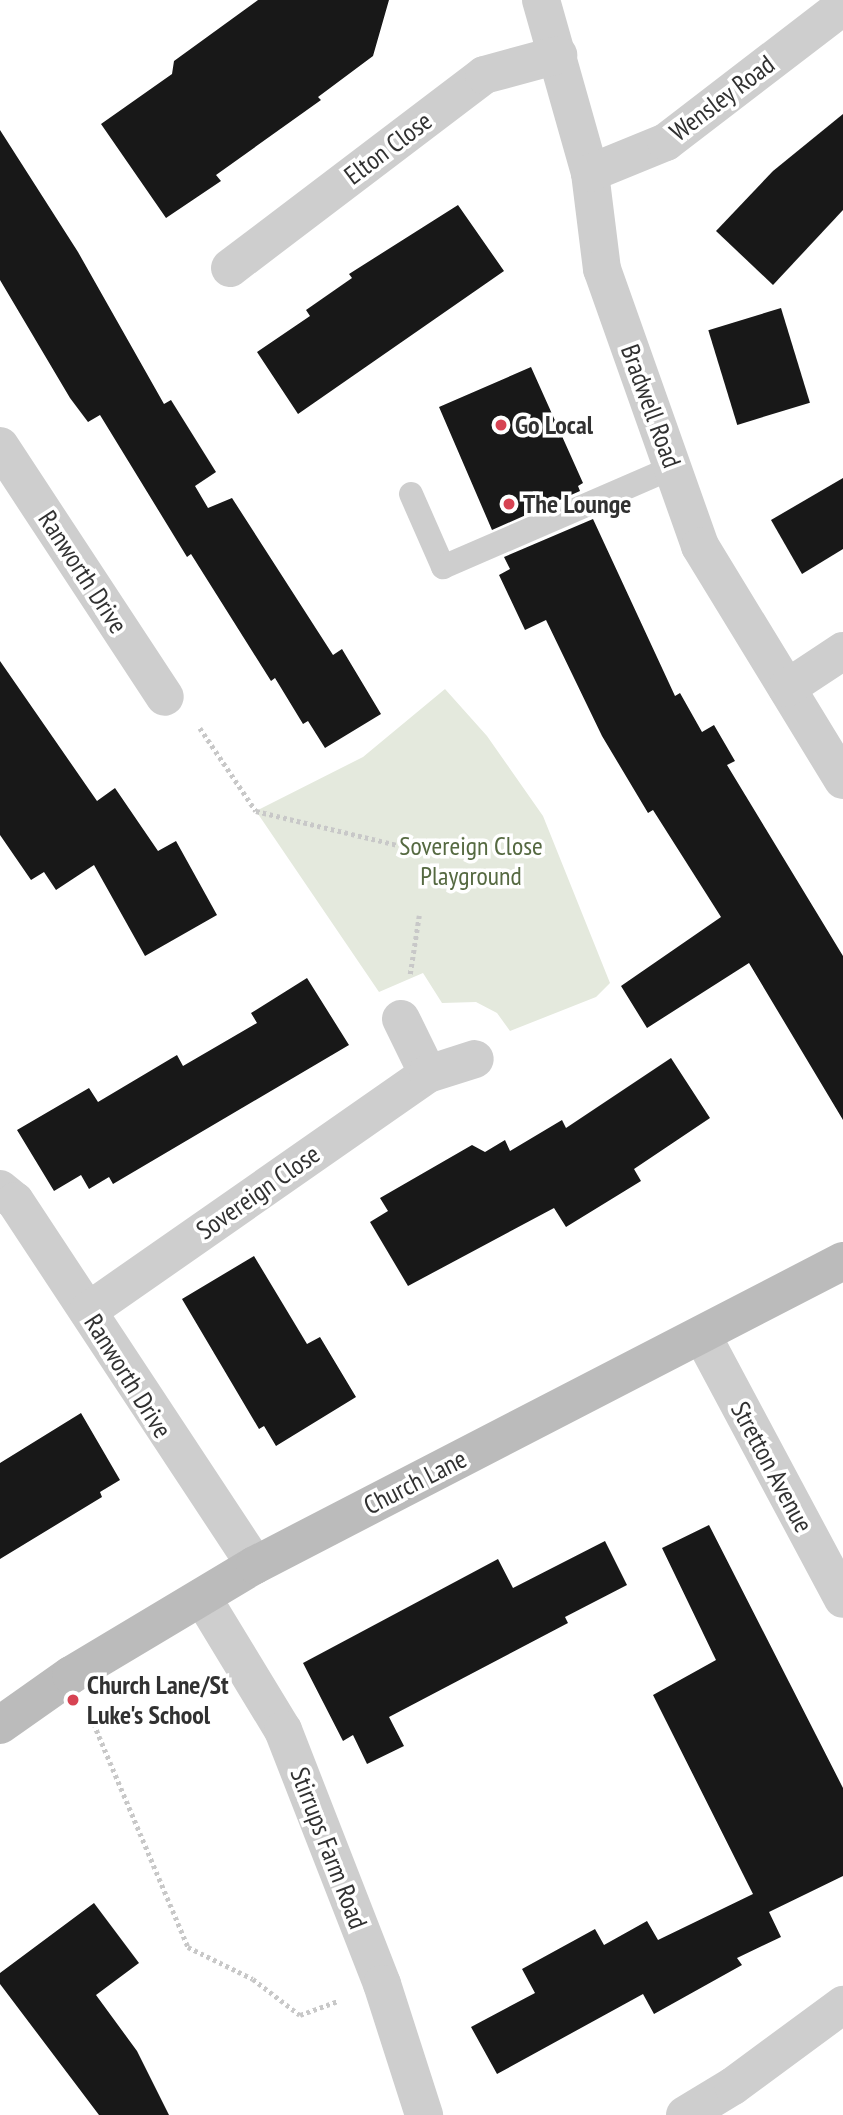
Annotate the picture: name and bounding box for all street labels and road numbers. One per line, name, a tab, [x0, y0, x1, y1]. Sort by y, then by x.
street label: Wensley Road	[663, 48, 781, 148]
street label: Elton Close	[338, 105, 438, 191]
street label: Bradwell Road	[614, 340, 688, 472]
street label: Ranworth Drive	[32, 505, 134, 639]
street label: Sovereign Close	[190, 1138, 326, 1246]
street label: Ranworth Drive	[78, 1308, 178, 1444]
street label: Stretton Avenue	[724, 1396, 820, 1538]
street label: Church Lane	[358, 1443, 472, 1521]
street label: Stirrups Farm Road	[284, 1763, 374, 1933]

